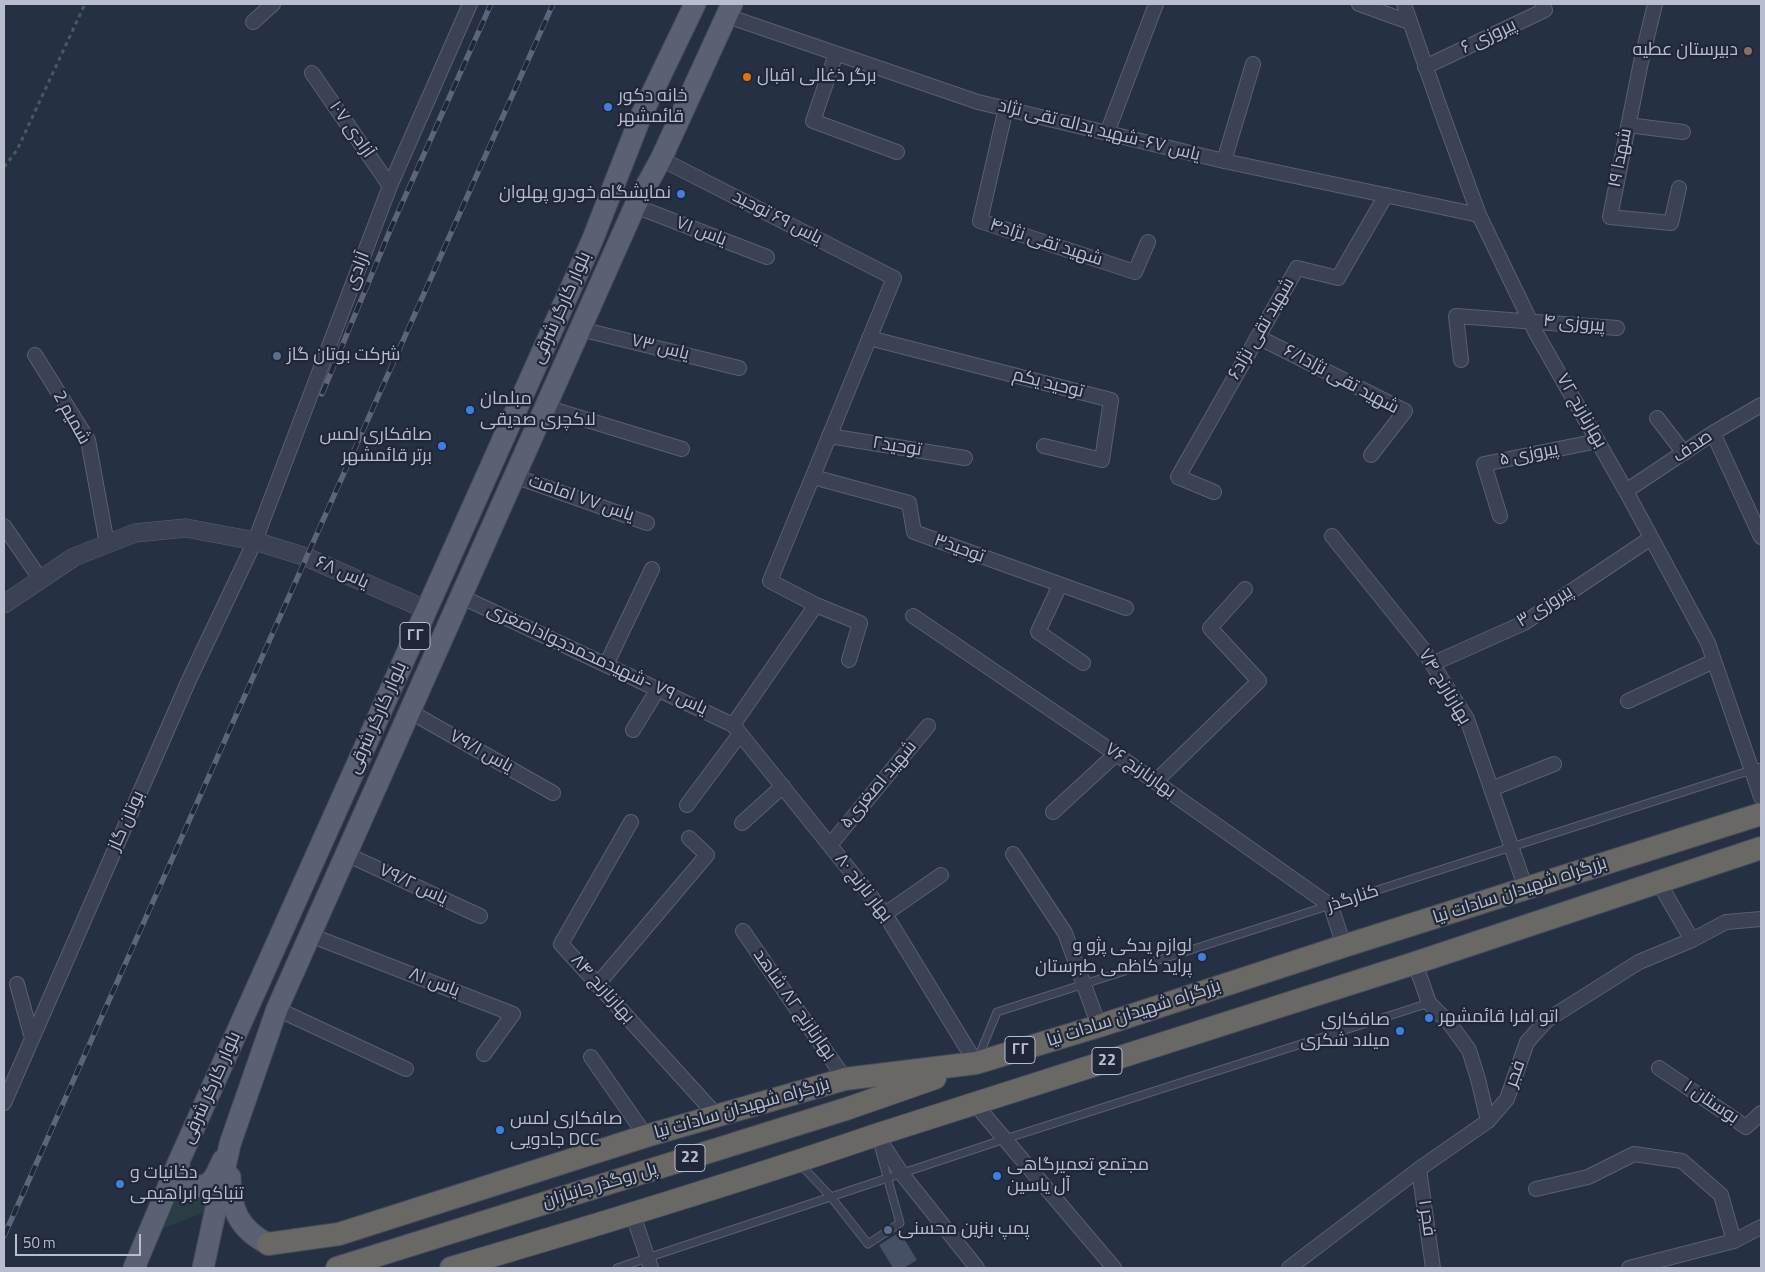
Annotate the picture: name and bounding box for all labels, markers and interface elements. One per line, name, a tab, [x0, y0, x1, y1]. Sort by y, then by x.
street label: پیروزی ۶	[1458, 15, 1520, 59]
place label: دبیرستان عطیه	[1633, 40, 1738, 62]
marker: دبیرستان عطیه	[1742, 45, 1754, 57]
place label: برگر ذغالی اقبال	[757, 66, 877, 88]
marker: برگر ذغالی اقبال	[741, 71, 753, 83]
place label: خانه دکور قائمشهر	[618, 86, 688, 128]
street label: یاس ۶۷-شهید یداله تقی نژاد	[996, 95, 1202, 167]
street label: آزادی ۱۰۷	[324, 97, 378, 163]
marker: خانه دکور قائمشهر	[602, 101, 614, 113]
street label: شهدا ۱۹	[1605, 126, 1637, 190]
place label: نمایشگاه خودرو پهلوان	[499, 183, 671, 205]
street label: یاس ۶۹ توحید	[728, 186, 826, 250]
marker: نمایشگاه خودرو پهلوان	[675, 188, 687, 200]
street label: یاس ۷۱	[673, 212, 729, 252]
street label: شهید تقی نژاد۴	[987, 215, 1105, 271]
street label: آزادی	[341, 249, 375, 293]
street label: بلوار کارگر شرقی	[528, 249, 596, 367]
street label: شهید تقی نژاد۶	[1224, 274, 1300, 384]
street label: پیروزی ۴	[1542, 311, 1606, 337]
street label: یاس ۷۳	[629, 330, 691, 366]
street label: شهید تقی نژاد۶/۱	[1280, 341, 1402, 419]
place label: شرکت بوتان گاز	[287, 345, 400, 367]
marker: شرکت بوتان گاز	[271, 350, 283, 362]
street label: توحید یکم	[1010, 365, 1086, 403]
street label: بهارنارنج ۷۲	[1551, 370, 1611, 452]
street label: شمیم 2	[47, 387, 95, 449]
place label: مبلمان لاکچری صدیقی	[480, 389, 596, 432]
marker: مبلمان لاکچری صدیقی	[464, 404, 476, 416]
place label: صافکاری لمس برتر قائمشهر	[319, 425, 432, 468]
street label: صدف	[1669, 426, 1717, 468]
street label: توحید۲	[871, 432, 923, 462]
street label: پیروزی ۵	[1498, 439, 1560, 471]
marker: صافکاری لمس برتر قائمشهر	[436, 440, 448, 452]
street label: یاس ۷۷ امامت	[525, 471, 637, 527]
street label: توحید۳	[931, 530, 987, 568]
street label: یاس ۶۸	[312, 552, 372, 594]
street label: پیروزی ۳	[1513, 581, 1577, 633]
street label: یاس ۷۹ -شهیدمحمدجواداصغری	[483, 599, 711, 721]
road number: ۲۲	[400, 622, 430, 650]
street label: بهارنارنج ۷۴	[1413, 645, 1475, 729]
street label: بلوار کارگر شرقی	[344, 659, 412, 777]
street label: یاس ۷۹/۱	[445, 726, 517, 778]
street label: شهید اصغری۵	[836, 737, 922, 833]
street label: بهارنارنج ۷۶	[1100, 739, 1180, 803]
street label: بوتان گاز	[104, 788, 150, 854]
street label: بهار نارنج ۸۰	[829, 849, 897, 927]
street label: بزرگراه شهیدان سادات نیا	[1430, 853, 1610, 929]
street label: یاس ۷۹/۲	[375, 860, 451, 910]
street label: کنارگذر	[1324, 881, 1382, 917]
place label: لوازم یدکی پژو و پراید کاظمی طبرستان	[1035, 936, 1192, 979]
street label: بهارنارنج ۸۲ شاهد	[748, 945, 840, 1065]
street label: بهارنارنج ۸۴	[566, 950, 638, 1028]
marker: لوازم یدکی پژو و پراید کاظمی طبرستان	[1196, 951, 1208, 963]
street label: یاس ۸۱	[406, 963, 462, 1003]
street label: بزرگراه شهیدان سادات نیا	[1044, 976, 1224, 1052]
place label: اتو افرا قائمشهر	[1439, 1007, 1559, 1029]
place label: صافکاری میلاد شکری	[1300, 1010, 1390, 1052]
marker: اتو افرا قائمشهر	[1423, 1012, 1435, 1024]
marker: صافکاری میلاد شکری	[1394, 1025, 1406, 1037]
street label: بلوار کارگر شرقی	[178, 1029, 246, 1147]
road number: ۲۲	[1005, 1036, 1035, 1064]
road number: 22	[1092, 1048, 1122, 1074]
street label: فجر	[1501, 1058, 1531, 1090]
street label: بزرگراه شهیدان سادات نیا	[652, 1074, 832, 1144]
street label: بوستان ۱	[1679, 1077, 1743, 1129]
place label: صافکاری لمس جادویی DCC	[510, 1109, 623, 1152]
marker: صافکاری لمس جادویی DCC	[494, 1124, 506, 1136]
road number: 22	[675, 1144, 705, 1172]
place label: مجتمع تعمیرگاهی آل یاسین	[1007, 1155, 1149, 1198]
street label: پل روگذر جانبازان	[540, 1158, 660, 1214]
place label: دخانیات و تنباکو ابراهیمی	[130, 1163, 244, 1206]
marker: مجتمع تعمیرگاهی آل یاسین	[991, 1170, 1003, 1182]
marker: دخانیات و تنباکو ابراهیمی	[114, 1178, 126, 1190]
street label: فجر ۱	[1413, 1198, 1439, 1238]
place label: پمپ بنزین محسنی	[898, 1219, 1030, 1241]
scale bar	[18, 1224, 144, 1256]
marker: پمپ بنزین محسنی	[882, 1224, 894, 1236]
text: 50 m	[23, 1231, 56, 1254]

